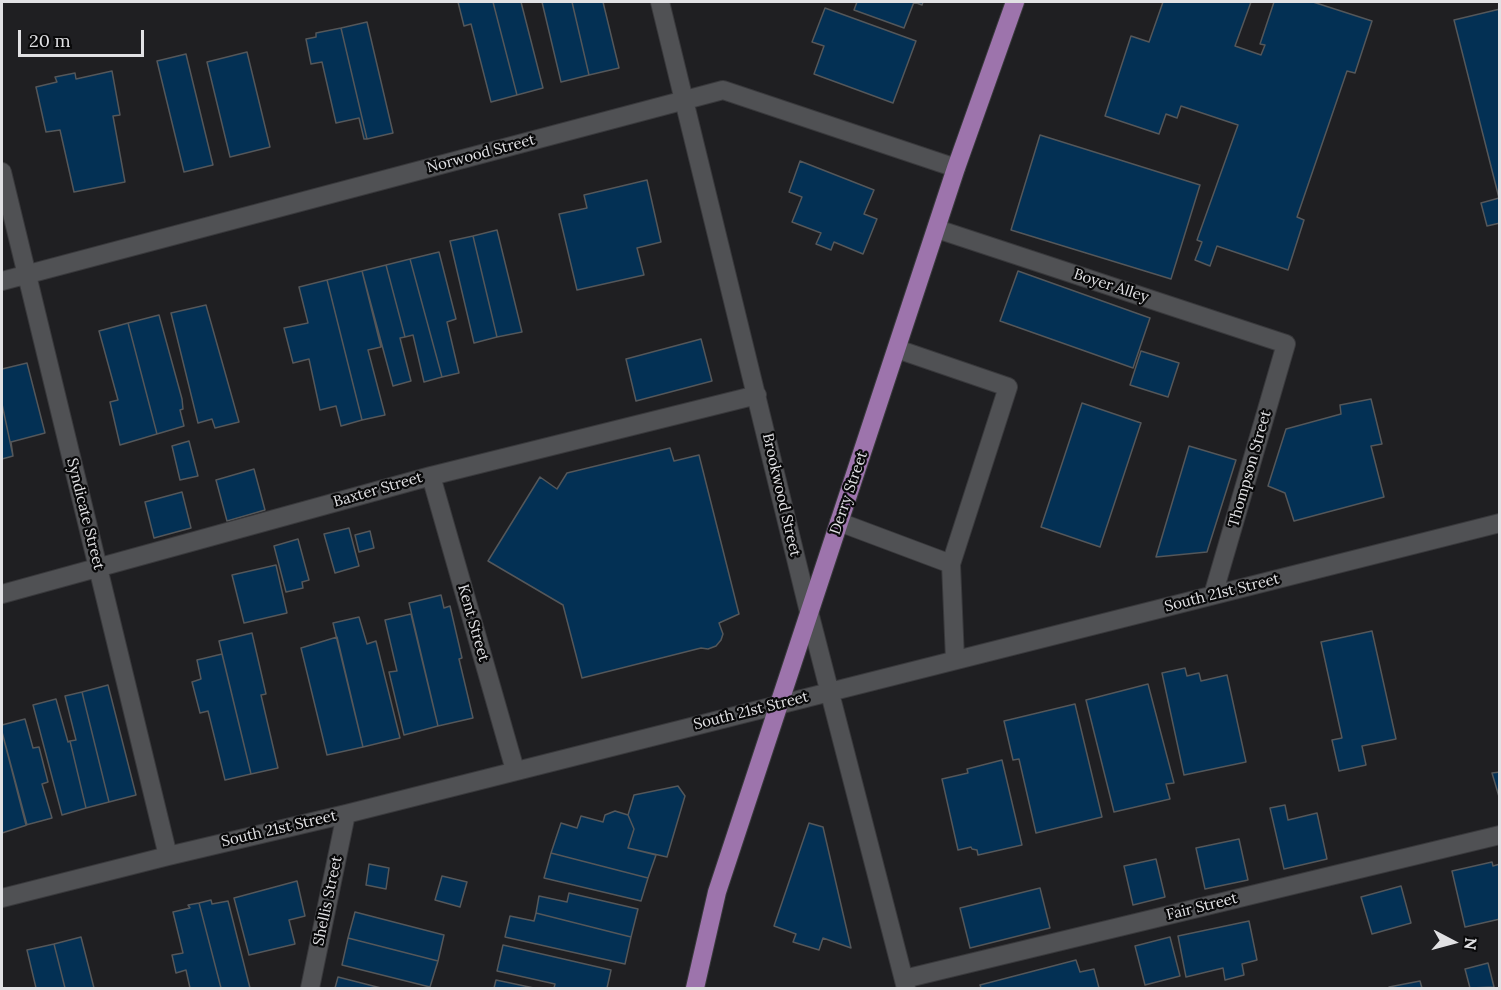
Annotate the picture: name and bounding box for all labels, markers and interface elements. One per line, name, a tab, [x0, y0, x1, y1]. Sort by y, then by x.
scale bar	[21, 18, 147, 56]
text: 20 m	[29, 29, 71, 52]
street label: Norwood Street	[425, 131, 537, 177]
street label: Boyer Alley	[1071, 265, 1151, 307]
street label: Thompson Street	[1225, 408, 1275, 530]
street label: Brookwood Street	[758, 432, 804, 558]
street label: Derry Street	[826, 449, 872, 537]
street label: Syndicate Street	[62, 456, 108, 572]
street label: Baxter Street	[331, 469, 425, 511]
street label: South 21st Street	[1163, 570, 1281, 616]
street label: Kent Street	[453, 582, 493, 664]
street label: South 21st Street	[692, 688, 810, 734]
street label: South 21st Street	[220, 807, 338, 851]
street label: Shellis Street	[310, 854, 346, 948]
street label: Fair Street	[1165, 889, 1239, 925]
north arrow	[1423, 912, 1483, 972]
text: N	[1460, 937, 1481, 951]

